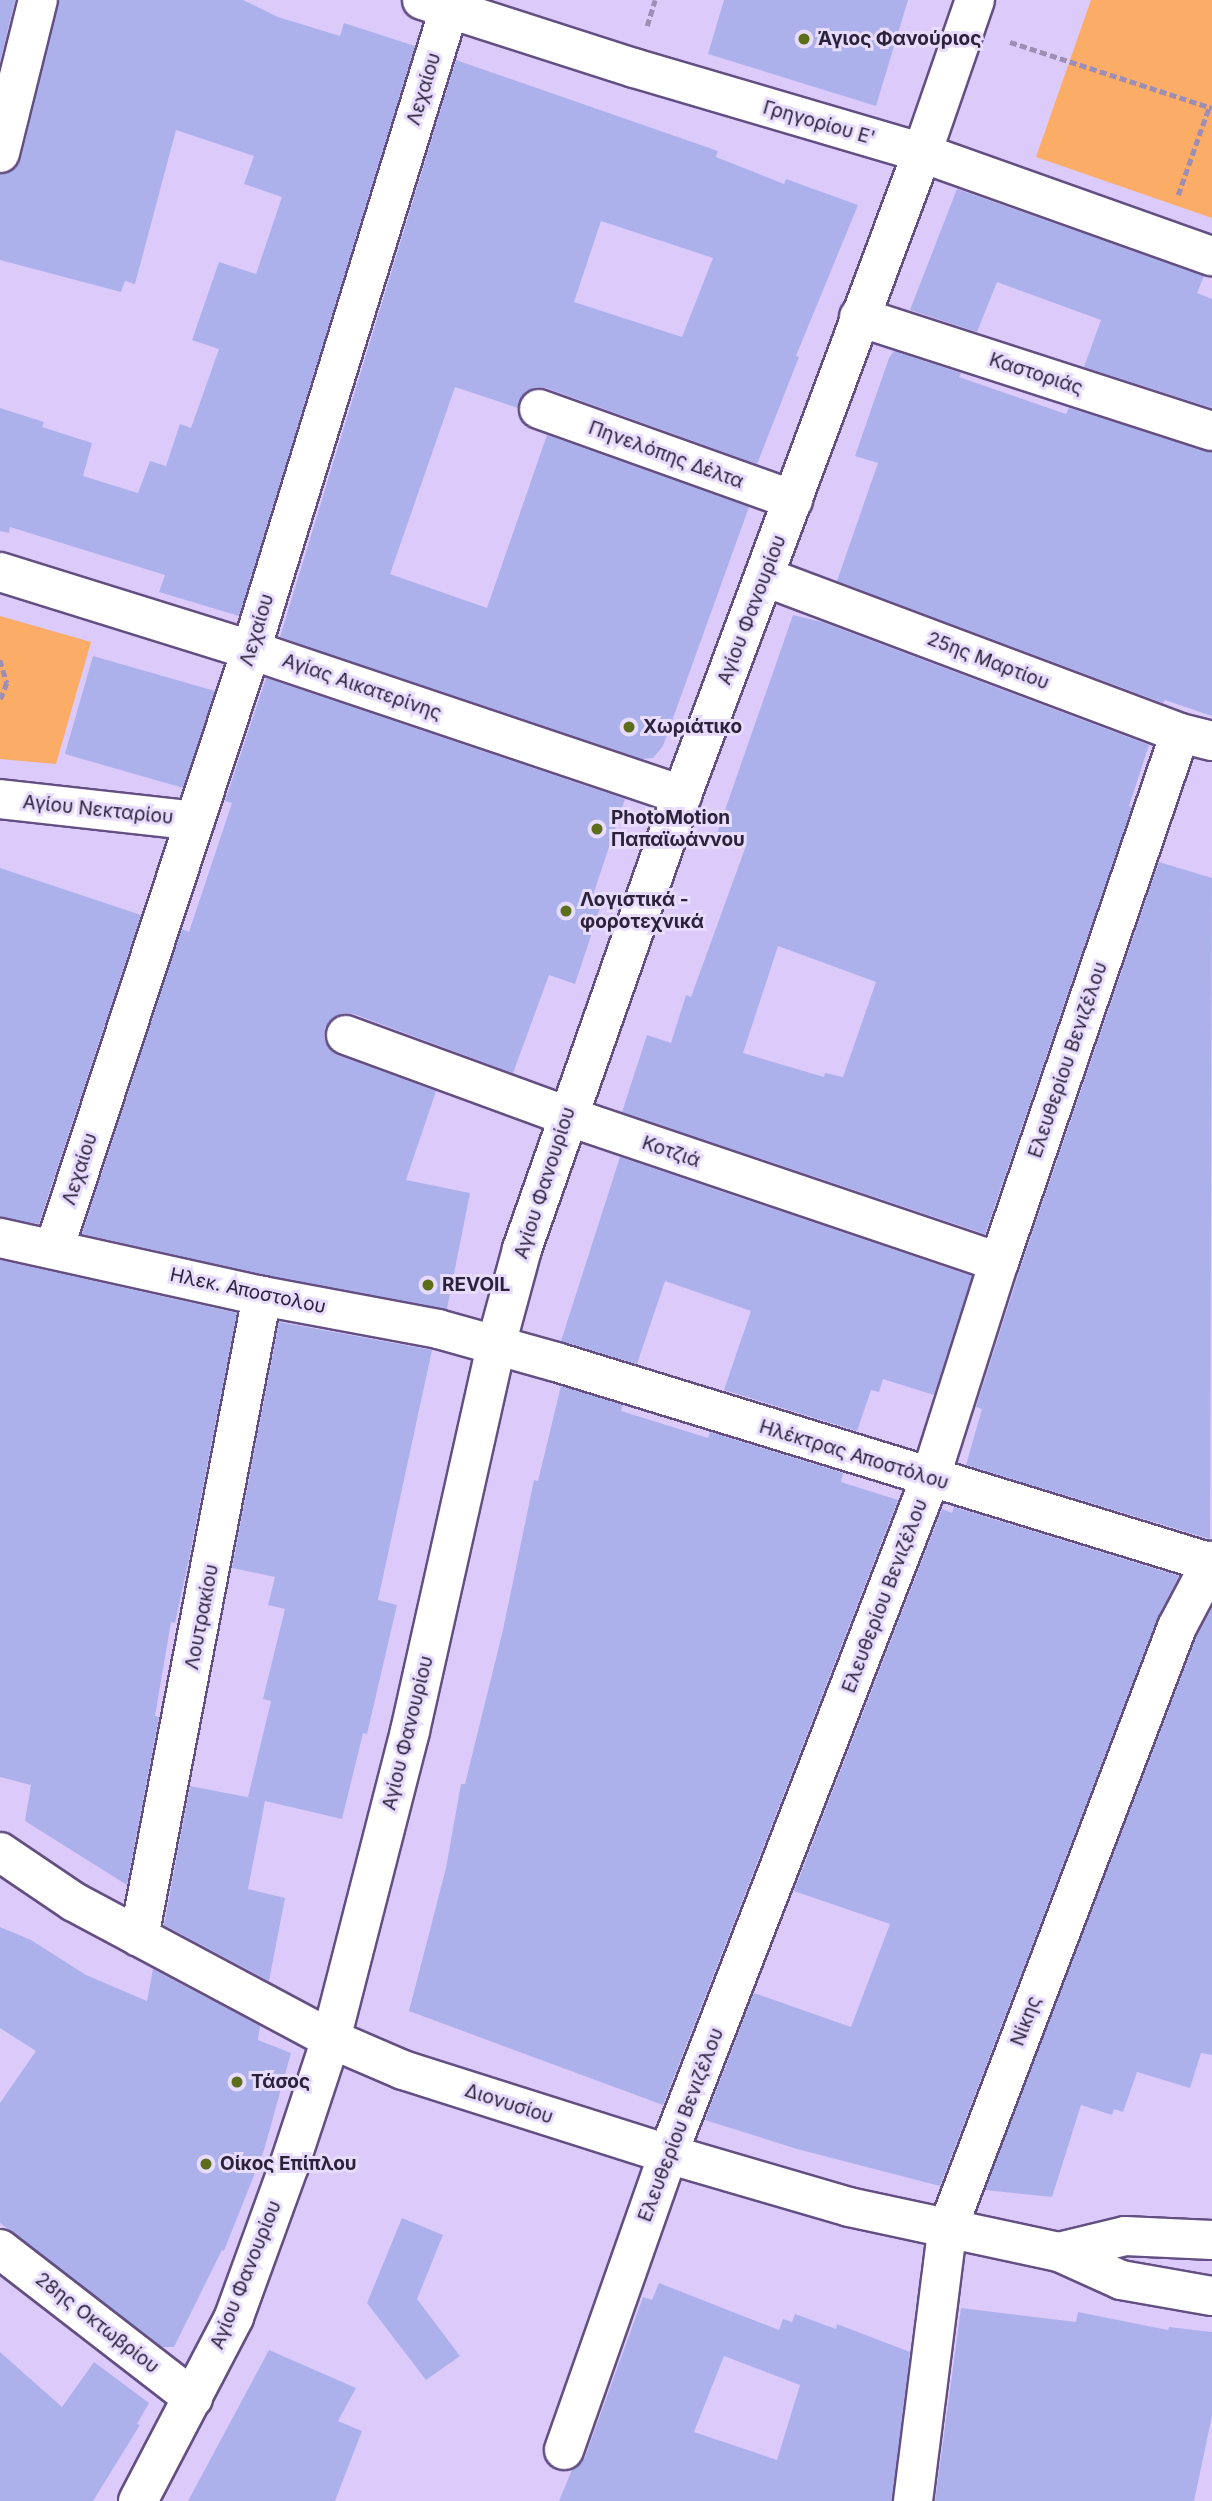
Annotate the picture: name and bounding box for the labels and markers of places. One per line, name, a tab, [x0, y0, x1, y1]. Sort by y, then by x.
place label: Άγιος Φανούριος	[818, 28, 981, 50]
marker: Άγιος Φανούριος	[796, 31, 812, 47]
place label: Χωριάτικο	[643, 716, 742, 738]
marker: Χωριάτικο	[621, 719, 637, 735]
place label: PhotoMotion Παπαϊωάννου	[611, 807, 745, 851]
marker: PhotoMotion Παπαϊωάννου	[589, 821, 605, 837]
place label: Λογιστικά - φοροτεχνικά	[580, 889, 704, 933]
marker: Λογιστικά - φοροτεχνικά	[558, 903, 574, 919]
place label: REVOIL	[442, 1274, 510, 1296]
marker: REVOIL	[420, 1277, 436, 1293]
place label: Τάσος	[251, 2071, 310, 2093]
marker: Τάσος	[229, 2074, 245, 2090]
place label: Οίκος Επίπλου	[220, 2153, 357, 2175]
marker: Οίκος Επίπλου	[198, 2156, 214, 2172]

